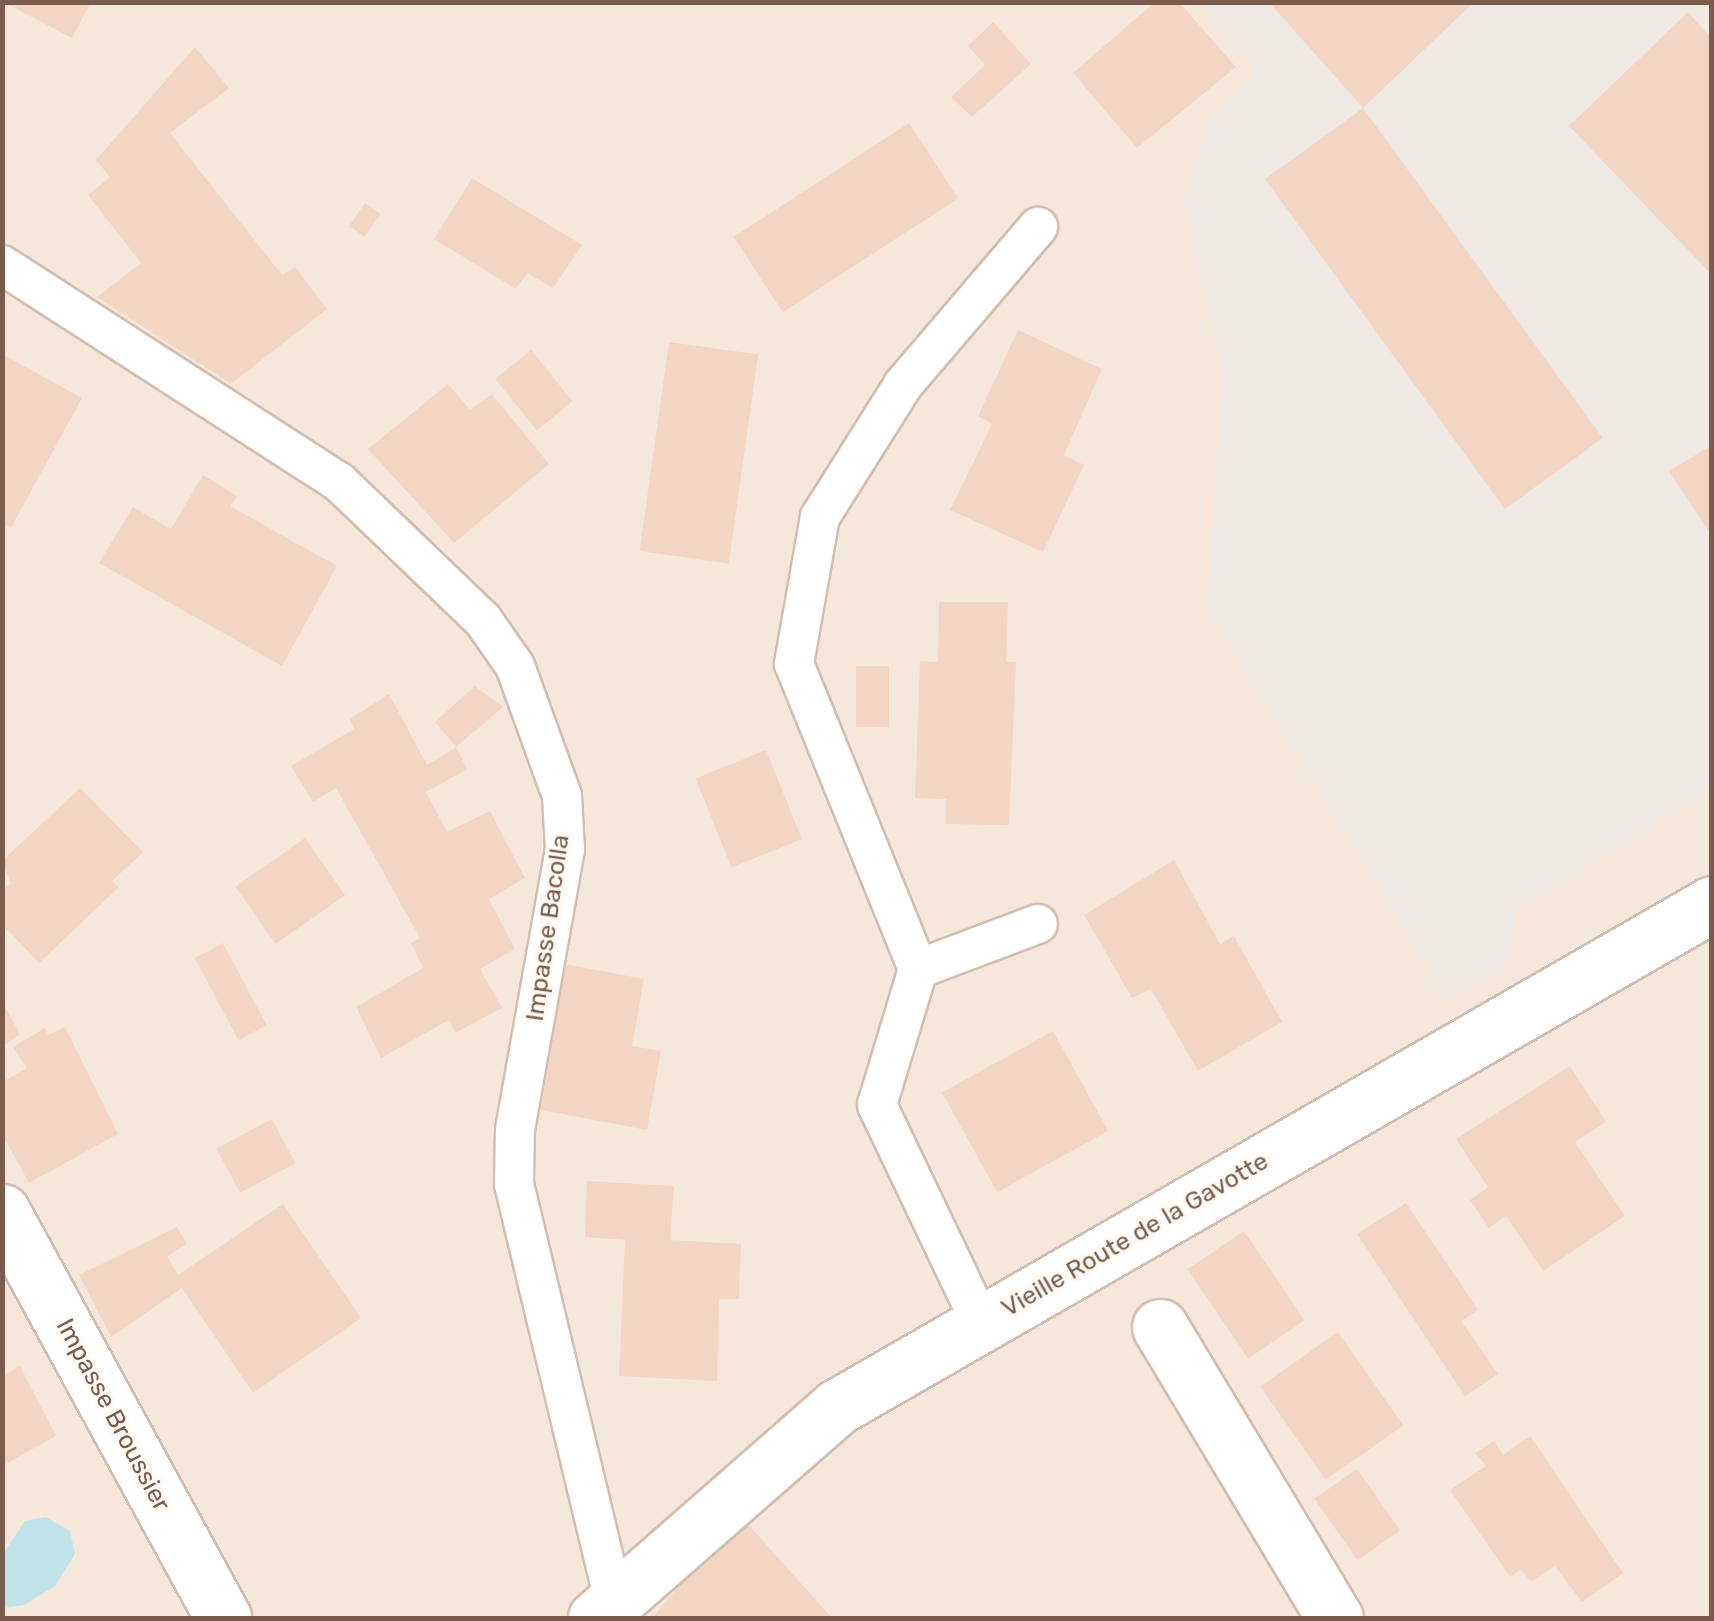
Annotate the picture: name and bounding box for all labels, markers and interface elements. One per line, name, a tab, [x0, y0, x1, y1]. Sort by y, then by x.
street label: Impasse Bacolla	[520, 833, 576, 1023]
street label: Vieille Route de la Gavotte	[996, 1146, 1274, 1324]
street label: Impasse Broussier	[50, 1314, 176, 1516]

